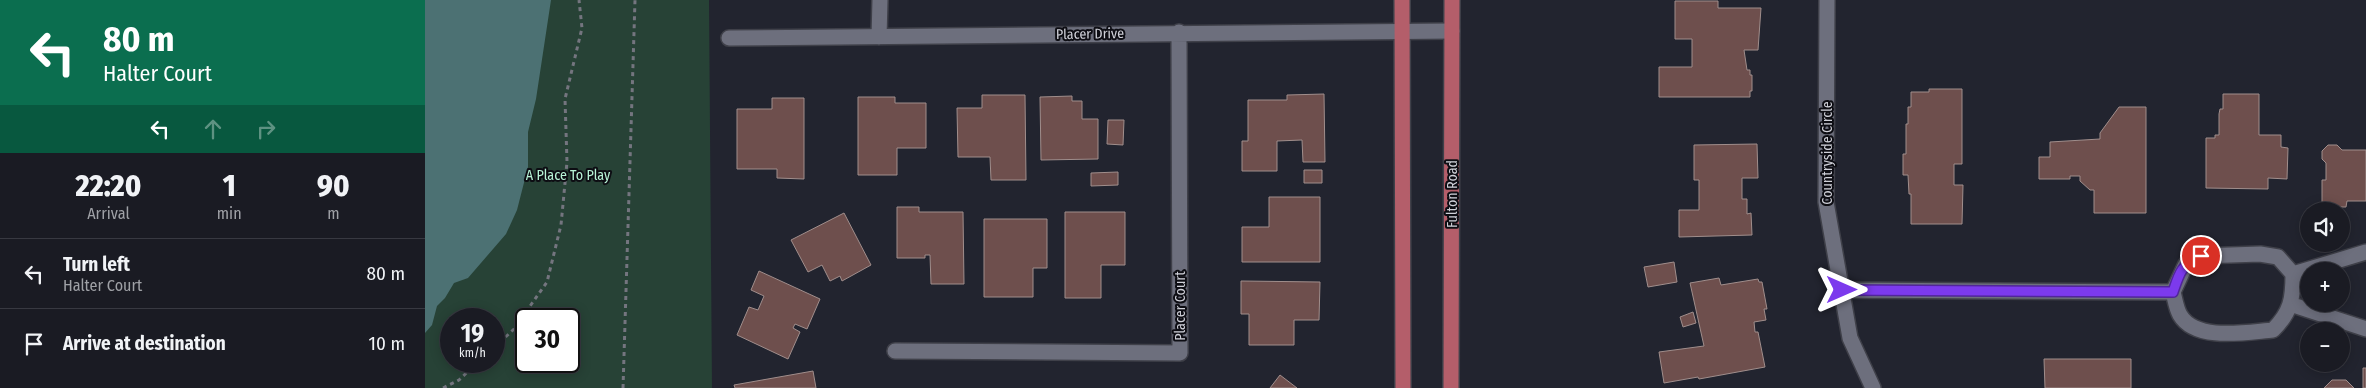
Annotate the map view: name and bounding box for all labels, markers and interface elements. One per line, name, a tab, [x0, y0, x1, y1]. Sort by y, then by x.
text: 80 m	[103, 18, 175, 60]
icon: left	[20, 20, 85, 85]
street label: Placer Drive	[1056, 25, 1124, 43]
text: Halter Court	[103, 60, 212, 87]
street label: Countryside Circle	[1819, 101, 1836, 205]
icon: left	[146, 115, 174, 143]
icon: ahead	[199, 115, 227, 143]
icon: right	[252, 115, 280, 143]
street label: Fulton Road	[1444, 160, 1461, 228]
park label: A Place To Play	[526, 167, 611, 184]
text: 22:20	[75, 168, 141, 204]
text: 1	[223, 168, 236, 204]
text: 90	[317, 168, 350, 204]
map controls	[2300, 202, 2350, 372]
button: sound	[2300, 202, 2350, 252]
text: Arrival	[87, 204, 130, 223]
text: min	[217, 204, 242, 223]
text: m	[327, 204, 339, 223]
pin	[2180, 235, 2222, 277]
icon: arrive	[2187, 242, 2215, 270]
text: Turn left	[63, 253, 130, 276]
icon: left	[20, 260, 48, 288]
text: 80 m	[367, 262, 405, 285]
button: +	[2300, 262, 2350, 312]
position arrow	[1815, 263, 1867, 315]
street label: Placer Court	[1172, 271, 1189, 341]
text: Halter Court	[63, 276, 142, 295]
speed limit sign: 30	[515, 308, 580, 373]
text: 19	[461, 319, 484, 349]
button: −	[2300, 322, 2350, 372]
icon: arrive	[20, 330, 48, 358]
text: Arrive at destination	[63, 332, 226, 355]
text: 10 m	[369, 332, 405, 355]
text: km/h	[459, 346, 486, 360]

